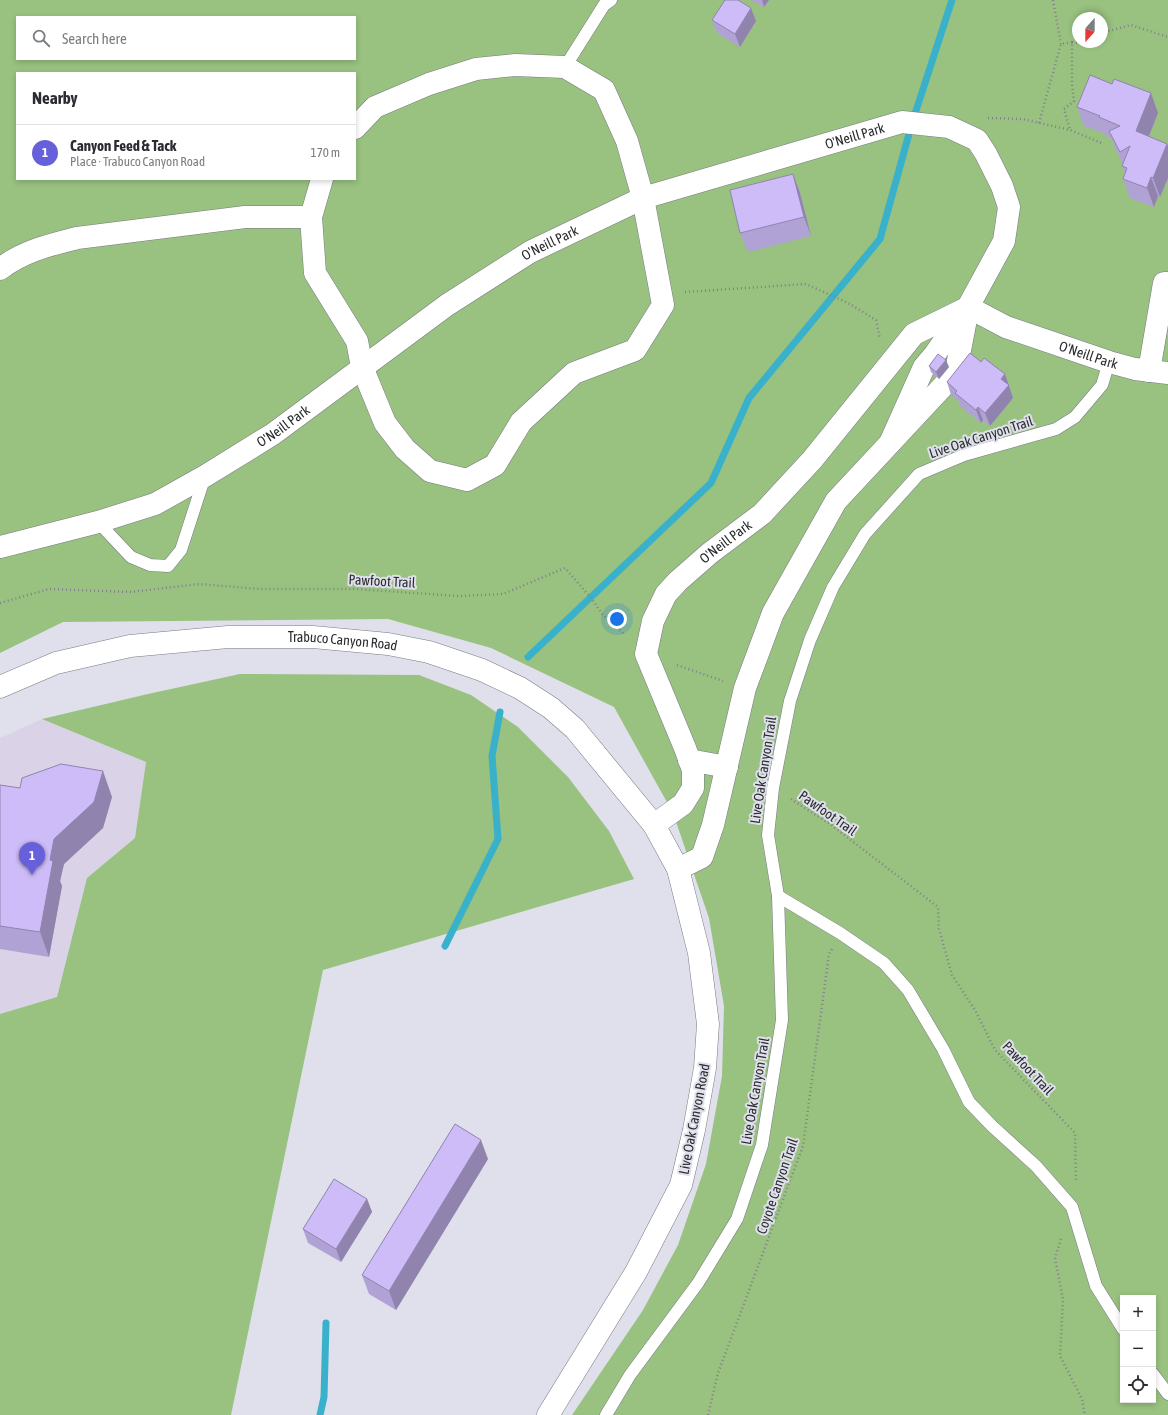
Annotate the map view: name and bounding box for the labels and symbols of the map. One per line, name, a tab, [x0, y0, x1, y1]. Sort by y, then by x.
north arrow	[1072, 12, 1108, 48]
street label: O'Neill Park	[823, 120, 886, 152]
street label: O'Neill Park	[518, 222, 581, 263]
street label: O'Neill Park	[1057, 338, 1120, 372]
street label: O'Neill Park	[254, 402, 313, 450]
street label: Live Oak Canyon Trail	[927, 413, 1035, 461]
street label: O'Neill Park	[696, 517, 755, 566]
street label: Pawfoot Trail	[348, 571, 416, 591]
your location	[607, 609, 627, 629]
street label: Trabuco Canyon Road	[288, 629, 399, 654]
street label: Live Oak Canyon Trail	[747, 715, 779, 825]
street label: Pawfoot Trail	[796, 787, 860, 839]
pin: 1	[19, 842, 45, 875]
street label: Live Oak Canyon Trail	[738, 1036, 772, 1146]
street label: Pawfoot Trail	[999, 1038, 1057, 1098]
street label: Live Oak Canyon Road	[675, 1062, 713, 1176]
street label: Coyote Canyon Trail	[753, 1136, 801, 1236]

